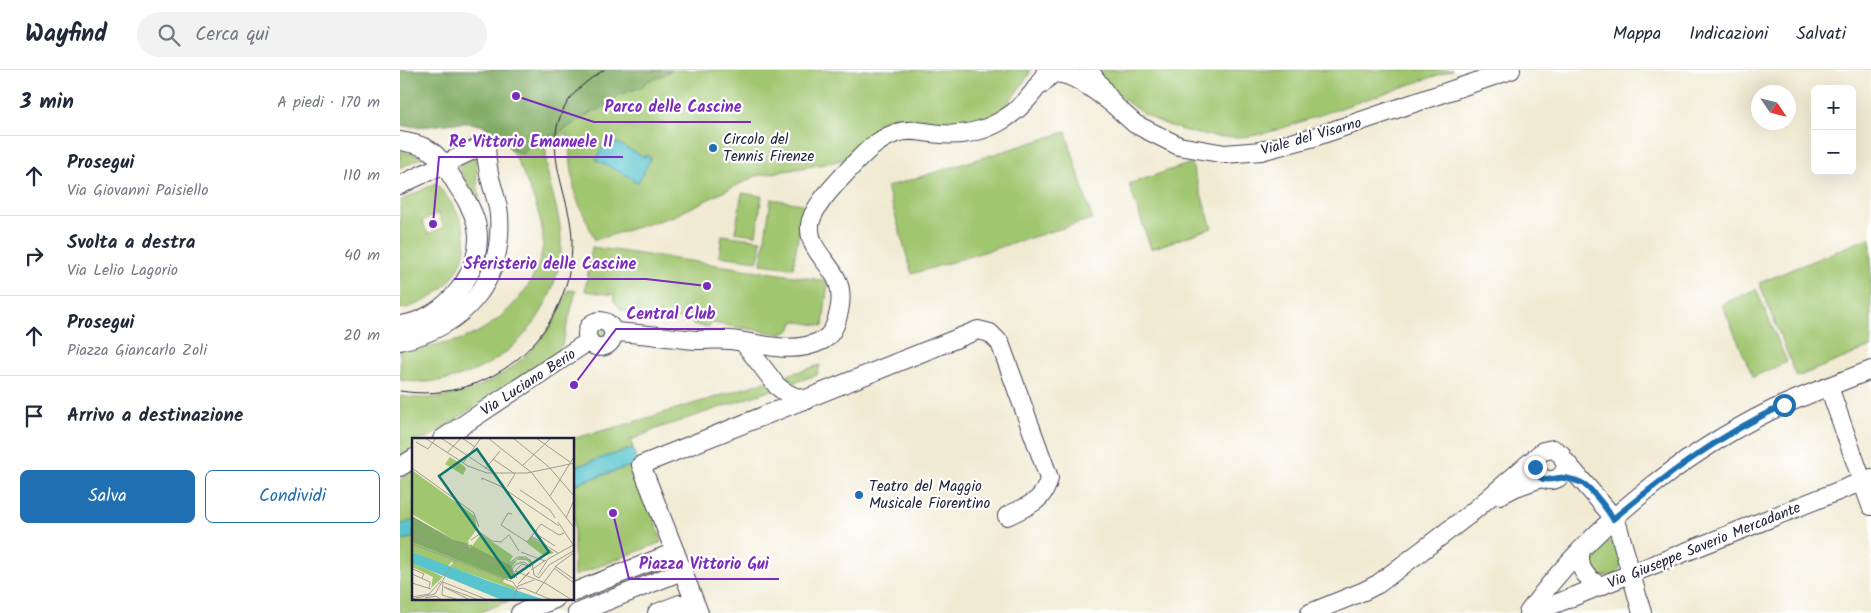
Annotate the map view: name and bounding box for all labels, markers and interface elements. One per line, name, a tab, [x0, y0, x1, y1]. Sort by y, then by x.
search box	[137, 12, 487, 57]
text: Wayfind	[25, 15, 107, 54]
text: Cerca qui	[195, 20, 269, 50]
text: Mappa	[1613, 20, 1661, 49]
text: Indicazioni	[1689, 20, 1768, 49]
text: Salvati	[1796, 20, 1846, 49]
icon: search	[155, 21, 183, 49]
north arrow	[1751, 85, 1796, 130]
map controls	[1811, 85, 1856, 175]
button: +	[1811, 85, 1856, 130]
text: 3 min	[20, 86, 74, 119]
text: A piedi · 170 m	[277, 90, 380, 115]
callout: Parco delle Cascine	[594, 91, 751, 122]
text: Parco delle Cascine	[604, 95, 742, 120]
street label: Viale del Visarno	[1258, 111, 1365, 163]
callout: Re Vittorio Emanuele II	[439, 126, 623, 157]
place label: Circolo del Tennis Firenze	[723, 128, 814, 169]
text: Re Vittorio Emanuele II	[449, 130, 613, 155]
button: −	[1811, 130, 1856, 175]
marker: Circolo del Tennis Firenze	[707, 142, 719, 154]
text: Prosegui	[67, 148, 134, 178]
icon: ahead	[20, 162, 48, 190]
text: 110 m	[343, 163, 380, 188]
text: Via Giovanni Paisiello	[67, 178, 209, 203]
text: Svolta a destra	[67, 228, 195, 258]
icon: right	[20, 242, 48, 270]
text: 40 m	[344, 243, 380, 268]
callout: Sferisterio delle Cascine	[454, 248, 646, 279]
text: Sferisterio delle Cascine	[464, 252, 636, 277]
text: Via Lelio Lagorio	[67, 258, 178, 283]
callout: Central Club	[616, 298, 725, 329]
text: Central Club	[626, 302, 716, 327]
text: Prosegui	[67, 308, 134, 338]
icon: ahead	[20, 322, 48, 350]
text: 20 m	[344, 323, 380, 348]
text: Piazza Giancarlo Zoli	[67, 338, 207, 363]
street label: Via Luciano Berio	[476, 343, 581, 423]
route start	[1773, 394, 1796, 417]
text: Arrivo a destinazione	[67, 401, 243, 431]
icon: arrive	[20, 402, 48, 430]
inset map	[412, 438, 575, 600]
route end	[1524, 456, 1547, 479]
button: Salva	[20, 470, 195, 523]
button: Condividi	[205, 470, 380, 523]
place label: Teatro del Maggio Musicale Fiorentino	[869, 475, 990, 516]
marker: Teatro del Maggio Musicale Fiorentino	[853, 489, 865, 501]
street label: Via Giuseppe Saverio Mercadante	[1604, 496, 1805, 596]
callout: Piazza Vittorio Gui	[629, 548, 779, 579]
text: Piazza Vittorio Gui	[639, 552, 770, 577]

